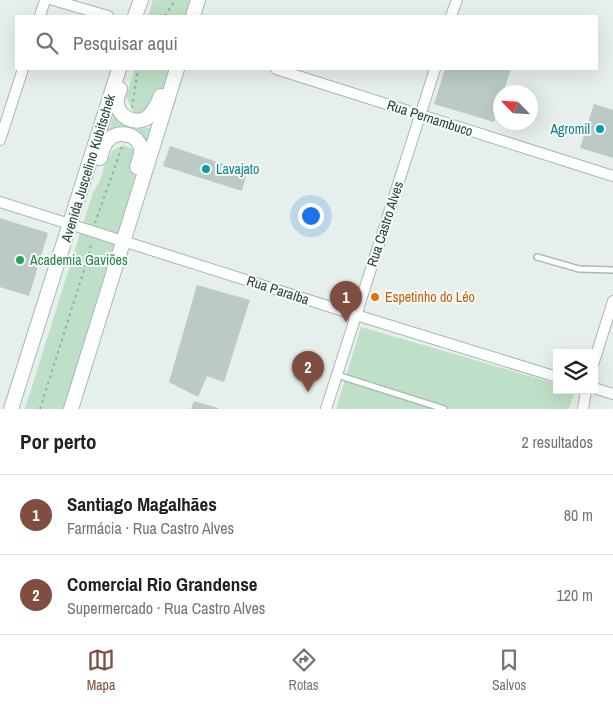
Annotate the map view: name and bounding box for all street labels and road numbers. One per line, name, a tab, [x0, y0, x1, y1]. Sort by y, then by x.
street label: Avenida Juscelino Kubitschek	[57, 92, 119, 245]
street label: Rua Pernambuco	[385, 96, 475, 140]
street label: Rua Castro Alves	[363, 179, 407, 269]
street label: Rua Paraíba	[245, 271, 312, 309]

